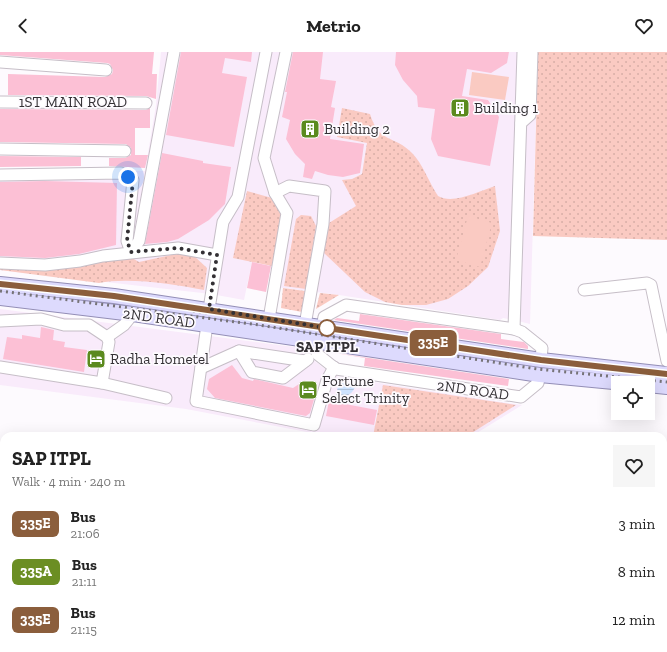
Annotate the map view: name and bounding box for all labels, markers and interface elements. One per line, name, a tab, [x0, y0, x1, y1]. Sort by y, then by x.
icon: back	[12, 15, 34, 37]
text: Metrio	[306, 15, 361, 37]
icon: heart	[633, 15, 655, 37]
street label: 1ST MAIN ROAD	[19, 93, 127, 111]
building icon: Building 1	[449, 97, 471, 119]
place label: Building 1	[474, 99, 538, 117]
building icon: Building 2	[299, 118, 321, 140]
place label: Building 2	[324, 120, 390, 138]
your location	[118, 167, 138, 187]
street label: 2ND ROAD	[122, 304, 196, 332]
marker: SAP ITPL	[318, 319, 336, 337]
line badge: 335E	[405, 330, 461, 356]
text: 335E	[418, 334, 448, 351]
place label: SAP ITPL	[296, 338, 359, 356]
hotel icon: Radha Hometel	[85, 348, 107, 370]
place label: Radha Hometel	[110, 350, 209, 368]
place label: Fortune Select Trinity	[322, 372, 410, 407]
street label: 2ND ROAD	[436, 376, 510, 404]
map controls	[611, 376, 655, 420]
button: locate	[611, 376, 655, 420]
hotel icon: Fortune Select Trinity	[297, 379, 319, 401]
button: heart	[613, 445, 655, 487]
text: SAP ITPL	[12, 447, 91, 470]
text: Walk · 4 min · 240 m	[12, 474, 125, 489]
text: Bus	[71, 508, 96, 526]
text: 335E	[20, 515, 51, 532]
text: 3 min	[619, 515, 655, 533]
text: 21:06	[71, 526, 100, 541]
text: Bus	[72, 556, 97, 574]
text: 335A	[20, 563, 52, 580]
text: 8 min	[618, 563, 655, 581]
text: 21:11	[72, 574, 96, 589]
text: Bus	[71, 604, 96, 622]
text: 335E	[20, 611, 51, 628]
text: 12 min	[612, 611, 655, 629]
text: 21:15	[71, 622, 97, 637]

